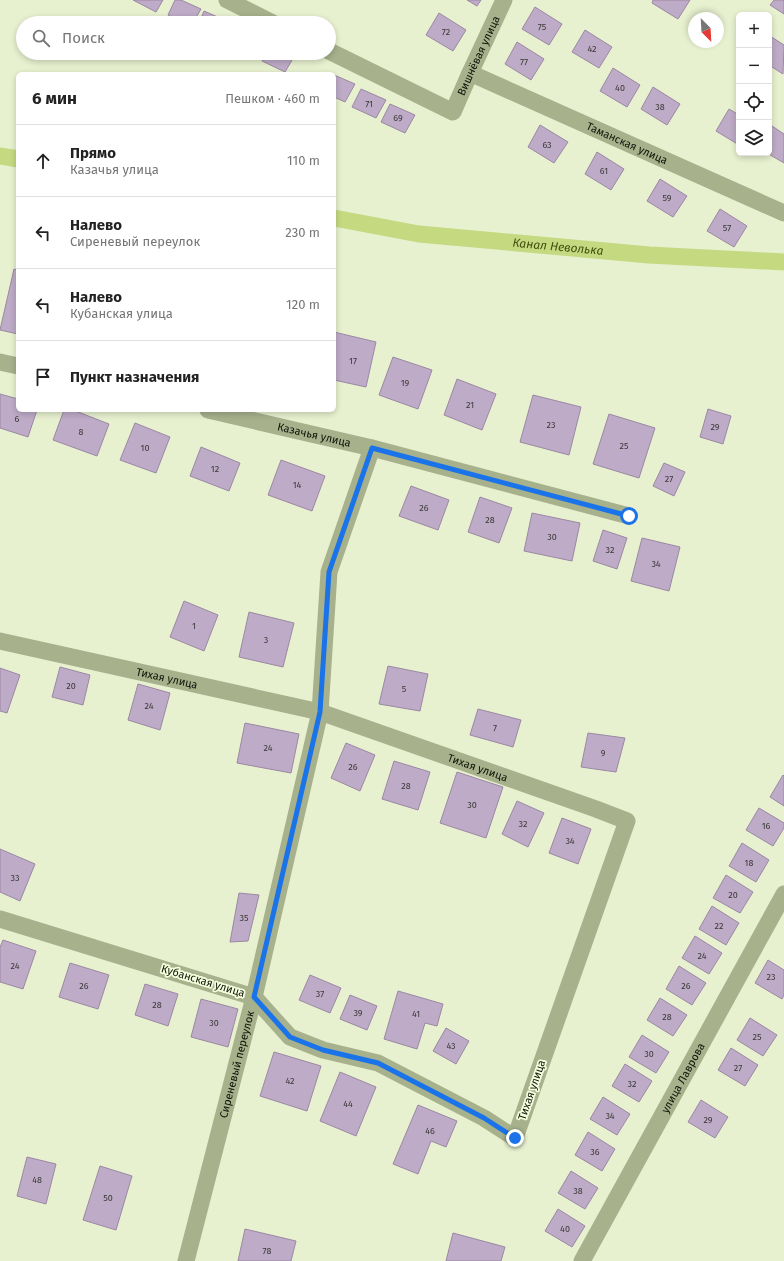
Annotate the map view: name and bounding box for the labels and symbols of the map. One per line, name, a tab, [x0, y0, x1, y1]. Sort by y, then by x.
north arrow	[688, 12, 724, 48]
street label: Вишнёвая улица	[454, 14, 502, 98]
house number: 75	[538, 22, 547, 32]
house number: 72	[442, 27, 450, 37]
house number: 42	[587, 44, 597, 54]
house number: 77	[520, 57, 528, 67]
house number: 40	[615, 83, 625, 93]
house number: 71	[365, 99, 373, 109]
house number: 38	[655, 102, 665, 112]
house number: 69	[393, 113, 403, 123]
street label: Таманская улица	[584, 119, 670, 167]
house number: 63	[542, 140, 552, 150]
house number: 61	[600, 166, 608, 176]
house number: 59	[662, 193, 672, 203]
house number: 57	[723, 223, 731, 233]
water label: Канал Неволька	[512, 236, 604, 258]
house number: 17	[349, 356, 357, 366]
house number: 19	[401, 378, 410, 388]
house number: 21	[466, 400, 474, 410]
house number: 6	[15, 414, 20, 424]
street label: Казачья улица	[276, 420, 352, 449]
house number: 23	[547, 420, 555, 430]
house number: 29	[710, 422, 720, 432]
house number: 8	[79, 427, 84, 437]
house number: 25	[620, 441, 629, 451]
house number: 10	[141, 443, 149, 453]
house number: 12	[211, 464, 219, 474]
house number: 27	[665, 474, 673, 484]
house number: 14	[293, 480, 302, 490]
house number: 26	[419, 503, 429, 513]
route start	[620, 507, 638, 525]
house number: 28	[485, 515, 495, 525]
house number: 30	[547, 532, 557, 542]
house number: 32	[606, 545, 614, 555]
house number: 34	[651, 559, 661, 569]
house number: 1	[192, 621, 196, 631]
house number: 3	[264, 635, 268, 645]
street label: Тихая улица	[135, 665, 199, 691]
house number: 20	[66, 681, 76, 691]
house number: 5	[402, 684, 407, 694]
house number: 24	[144, 701, 154, 711]
house number: 7	[493, 723, 497, 733]
house number: 24	[263, 743, 273, 753]
house number: 9	[601, 748, 606, 758]
street label: Тихая улица	[446, 751, 510, 784]
house number: 26	[348, 762, 358, 772]
house number: 28	[401, 781, 411, 791]
house number: 30	[467, 800, 477, 810]
house number: 32	[519, 819, 527, 829]
house number: 16	[762, 821, 771, 831]
house number: 34	[565, 836, 575, 846]
house number: 18	[745, 858, 753, 868]
house number: 33	[11, 873, 19, 883]
house number: 20	[728, 890, 738, 900]
house number: 35	[239, 913, 249, 923]
house number: 22	[715, 921, 723, 931]
house number: 24	[697, 951, 707, 961]
house number: 24	[10, 961, 20, 971]
street label: Кубанская улица	[160, 962, 246, 1000]
house number: 23	[767, 972, 775, 982]
house number: 26	[79, 981, 89, 991]
house number: 26	[681, 981, 691, 991]
house number: 37	[316, 989, 324, 999]
house number: 28	[152, 1000, 162, 1010]
house number: 39	[353, 1008, 363, 1018]
street label: Сиреневый переулок	[217, 1009, 257, 1119]
house number: 41	[412, 1009, 420, 1019]
house number: 28	[662, 1012, 672, 1022]
house number: 30	[209, 1018, 219, 1028]
house number: 25	[753, 1032, 762, 1042]
house number: 43	[446, 1041, 456, 1051]
street label: улица Лаврова	[658, 1041, 707, 1115]
house number: 30	[644, 1049, 654, 1059]
street label: Тихая улица	[516, 1058, 548, 1122]
house number: 27	[734, 1063, 742, 1073]
house number: 42	[285, 1076, 295, 1086]
house number: 32	[628, 1079, 636, 1089]
house number: 44	[343, 1099, 353, 1109]
house number: 34	[605, 1111, 615, 1121]
house number: 29	[703, 1115, 713, 1125]
house number: 46	[425, 1126, 435, 1136]
route end	[506, 1129, 524, 1147]
house number: 36	[590, 1147, 600, 1157]
house number: 48	[32, 1175, 42, 1185]
house number: 38	[573, 1186, 583, 1196]
house number: 50	[103, 1193, 113, 1203]
house number: 40	[560, 1224, 570, 1234]
house number: 78	[263, 1246, 271, 1256]

